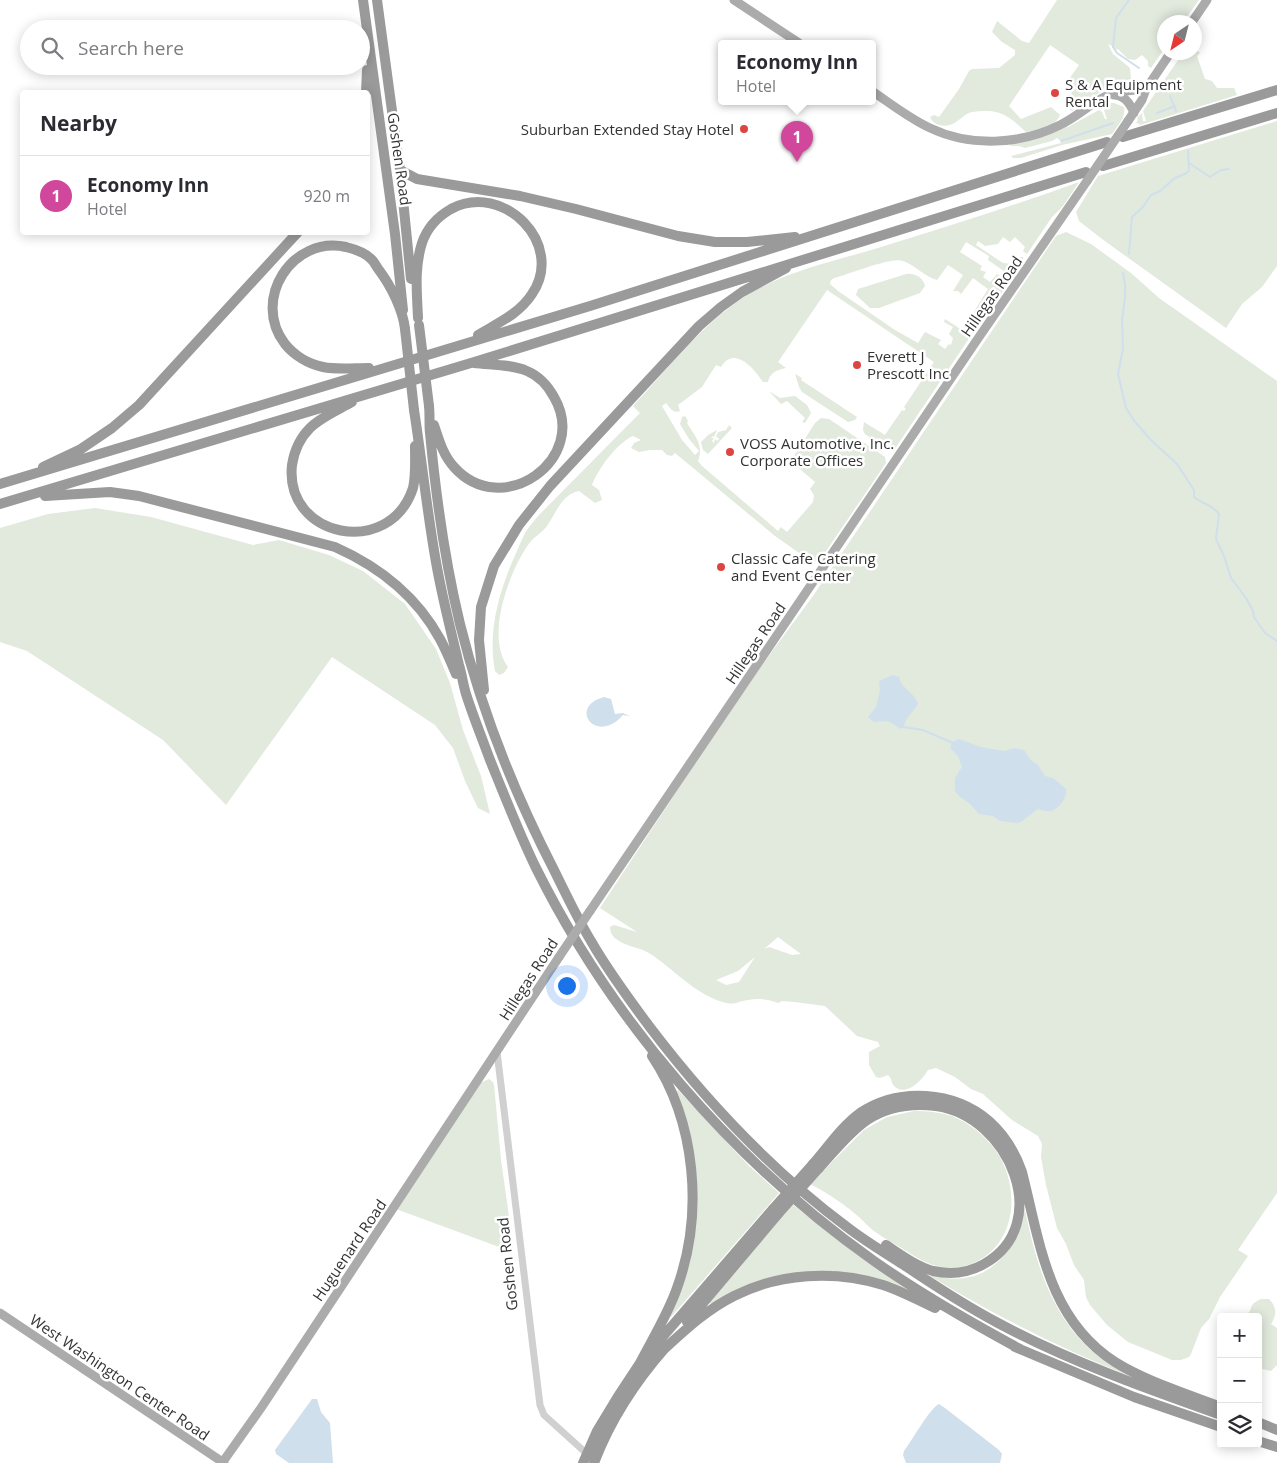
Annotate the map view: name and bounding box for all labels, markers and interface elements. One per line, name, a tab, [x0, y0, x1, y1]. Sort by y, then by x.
north arrow	[1157, 15, 1202, 60]
search box	[20, 20, 370, 75]
icon: search	[38, 34, 66, 62]
text: Search here	[78, 35, 184, 61]
popup	[718, 40, 876, 105]
text: Economy Inn	[736, 49, 858, 75]
place label: S & A Equipment Rental	[1065, 74, 1182, 111]
text: Hotel	[736, 75, 776, 97]
marker: S & A Equipment Rental	[1049, 87, 1061, 99]
text: Nearby	[40, 109, 117, 137]
street label: Goshen Road	[384, 111, 416, 207]
place label: Suburban Extended Stay Hotel	[521, 119, 734, 139]
pin: 1	[781, 121, 813, 162]
marker: Suburban Extended Stay Hotel	[738, 123, 750, 135]
text: Economy Inn	[87, 172, 209, 198]
text: 1	[51, 185, 61, 207]
text: 920 m	[304, 185, 350, 207]
text: Hotel	[87, 198, 127, 220]
street label: Hillegas Road	[956, 252, 1026, 340]
place label: Everett J Prescott Inc	[867, 346, 949, 383]
marker: Everett J Prescott Inc	[851, 359, 863, 371]
place label: VOSS Automotive, Inc. Corporate Offices	[740, 433, 894, 470]
marker: VOSS Automotive, Inc. Corporate Offices	[724, 446, 736, 458]
place label: Classic Cafe Catering and Event Center	[731, 548, 876, 585]
marker: Classic Cafe Catering and Event Center	[715, 561, 727, 573]
street label: Hillegas Road	[720, 598, 790, 688]
street label: Hillegas Road	[494, 934, 562, 1024]
your location	[554, 973, 580, 999]
street label: Huguenard Road	[308, 1195, 390, 1305]
street label: Goshen Road	[492, 1216, 522, 1312]
street label: West Washington Center Road	[26, 1309, 214, 1445]
map controls	[1217, 1313, 1262, 1448]
button: +	[1217, 1313, 1262, 1358]
button: −	[1217, 1358, 1262, 1403]
button: layers	[1217, 1403, 1262, 1448]

